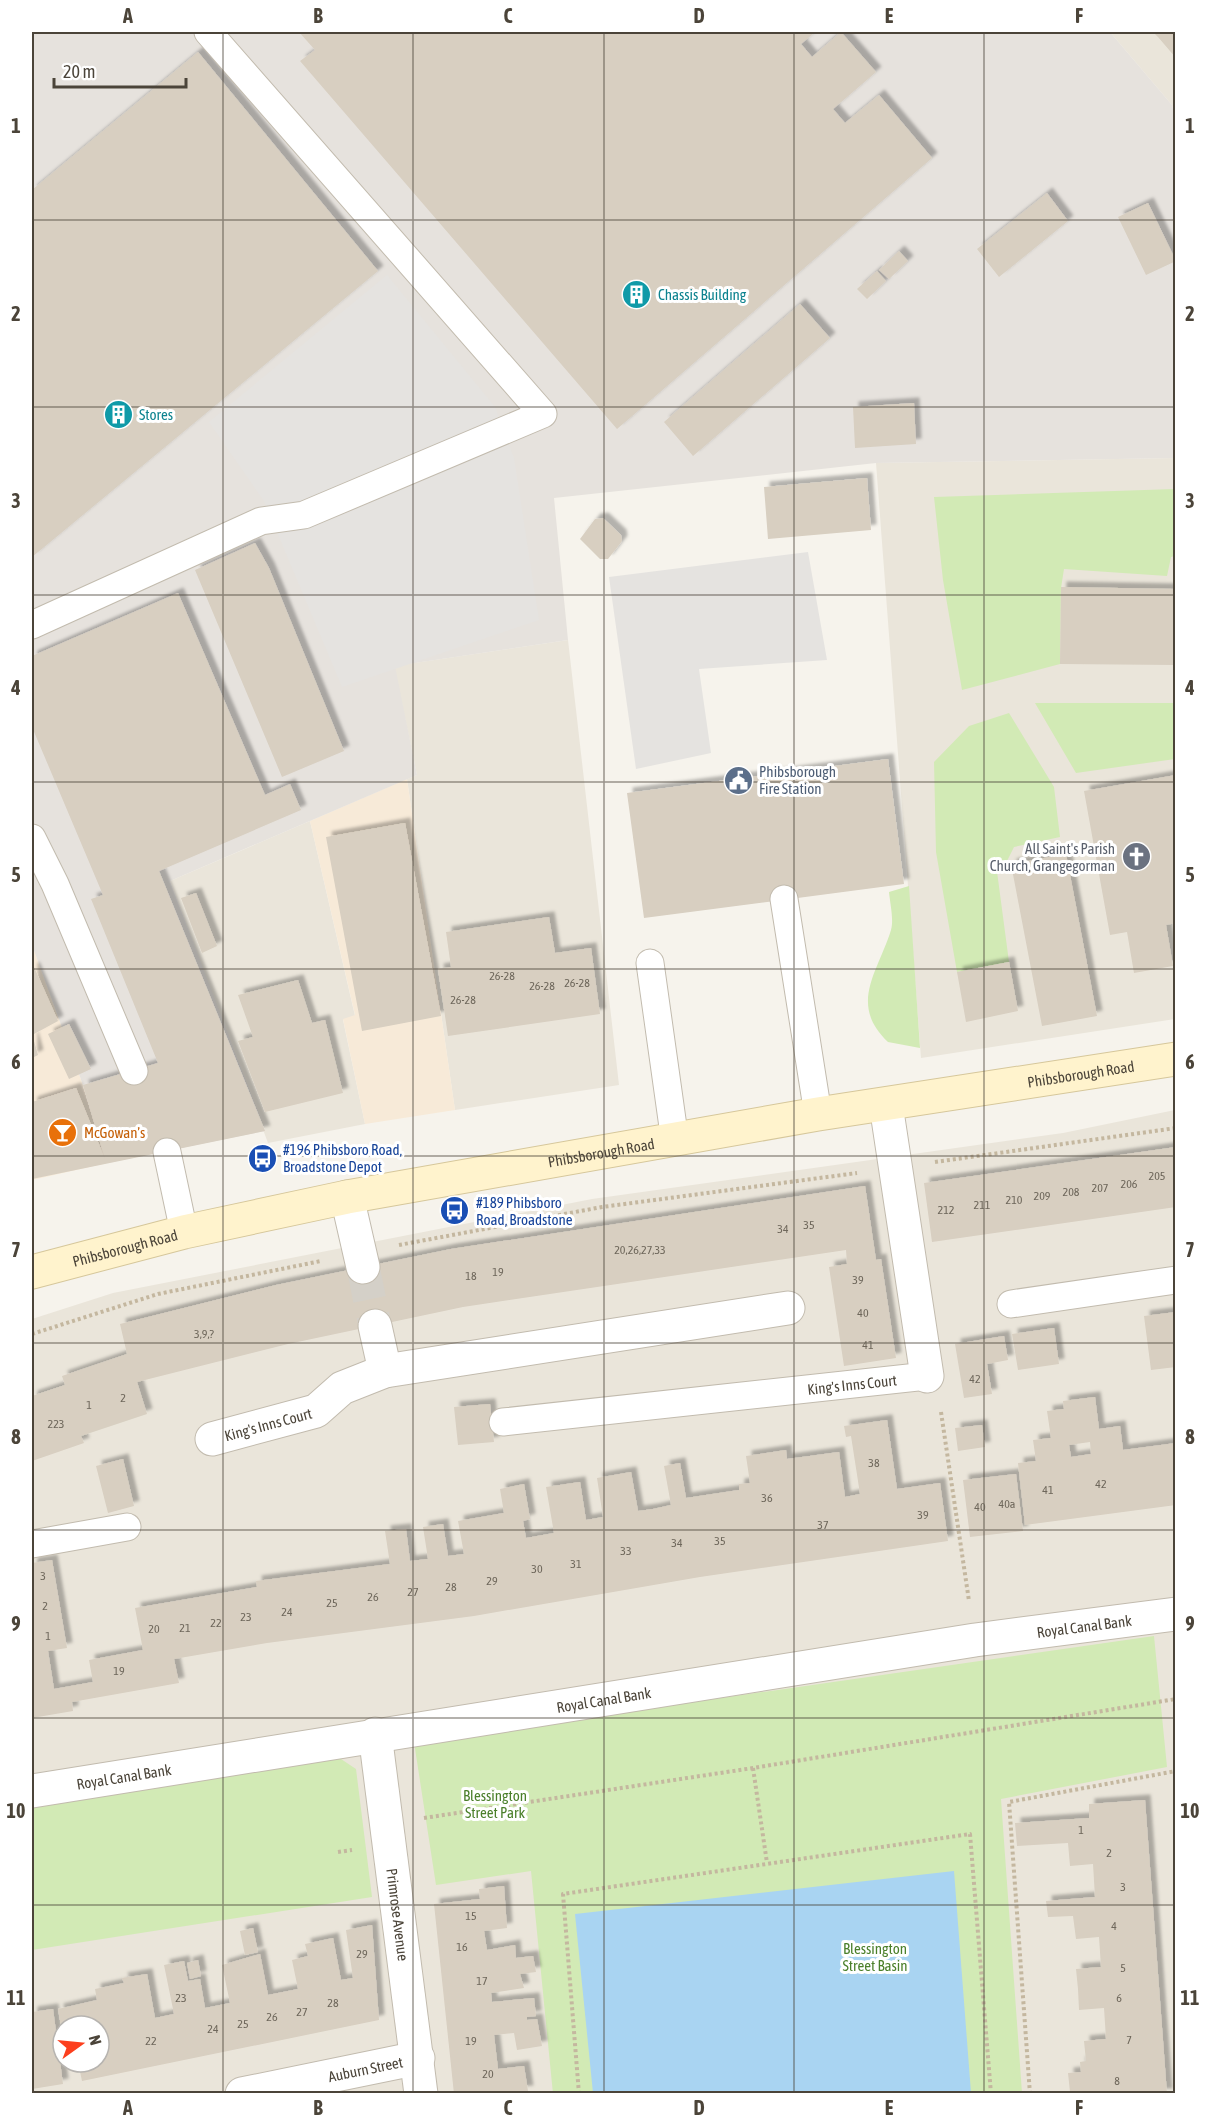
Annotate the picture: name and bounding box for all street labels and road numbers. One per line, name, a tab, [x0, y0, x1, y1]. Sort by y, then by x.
street label: Phibsborough Road	[1026, 1057, 1135, 1090]
street label: Phibsborough Road	[547, 1134, 656, 1170]
street label: Phibsborough Road	[70, 1226, 179, 1270]
street label: King's Inns Court	[806, 1371, 898, 1397]
street label: King's Inns Court	[222, 1404, 314, 1444]
street label: Royal Canal Bank	[1036, 1611, 1133, 1640]
street label: Royal Canal Bank	[555, 1683, 653, 1715]
street label: Royal Canal Bank	[75, 1760, 173, 1792]
street label: Primrose Avenue	[384, 1867, 412, 1962]
street label: Auburn Street	[327, 2053, 404, 2085]

